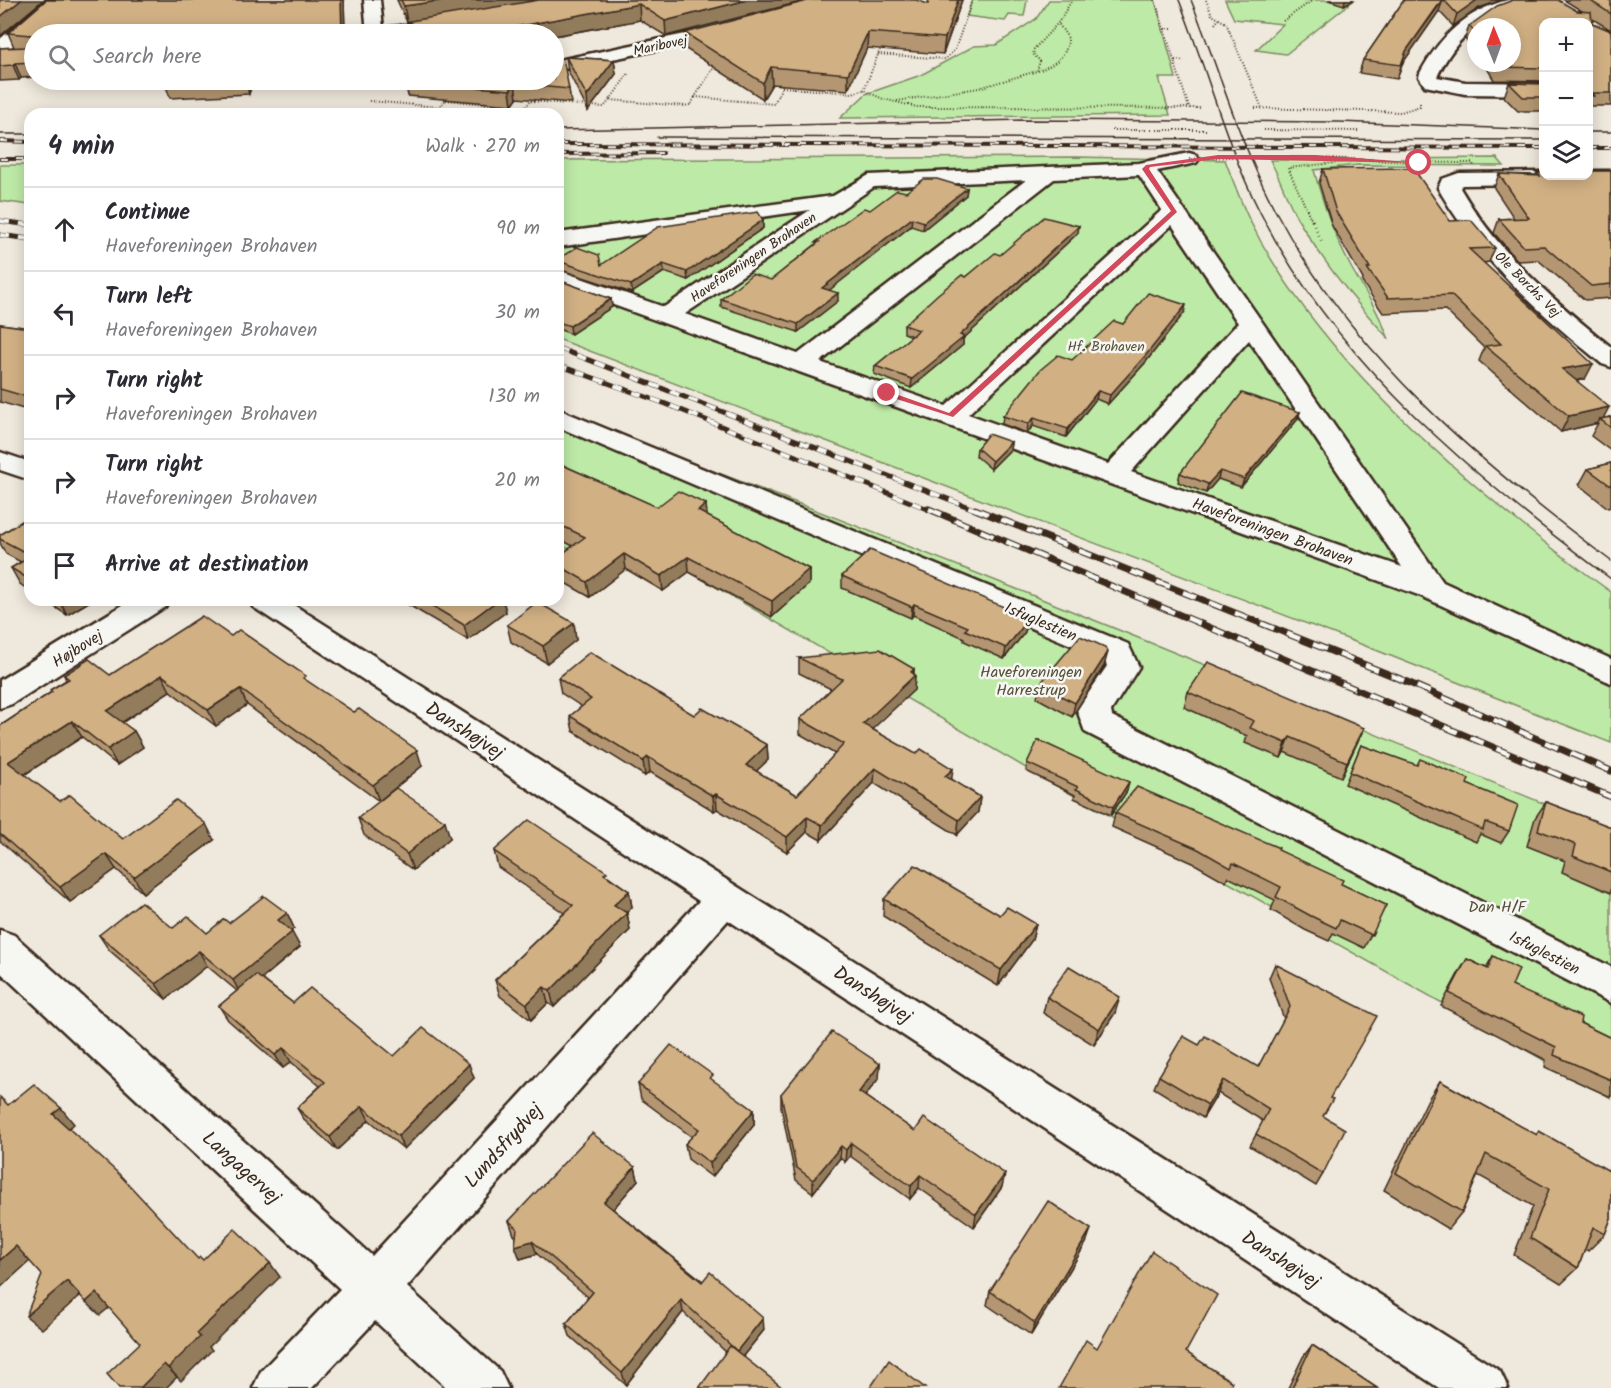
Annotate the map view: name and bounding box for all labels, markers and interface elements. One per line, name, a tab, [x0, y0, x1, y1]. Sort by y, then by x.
north arrow	[1467, 18, 1521, 72]
map controls	[1539, 18, 1593, 180]
button: +	[1539, 18, 1593, 72]
search box	[24, 24, 564, 90]
street label: Maribovej	[631, 29, 690, 62]
text: Search here	[93, 40, 201, 75]
icon: search	[45, 41, 78, 74]
button: −	[1539, 72, 1593, 126]
text: 4 min	[48, 126, 115, 168]
button: layers	[1539, 126, 1593, 180]
text: Walk · 270 m	[425, 131, 540, 163]
route start	[1405, 149, 1431, 175]
text: Continue	[105, 196, 190, 231]
street label: Haveforeningen Brohaven	[686, 207, 821, 309]
icon: ahead	[48, 213, 81, 246]
text: 90 m	[496, 213, 540, 245]
text: Haveforeningen Brohaven	[105, 231, 317, 263]
street label: Ole Borchs Vej	[1489, 246, 1566, 323]
text: Turn left	[105, 280, 192, 315]
icon: left	[48, 297, 81, 330]
text: 30 m	[495, 297, 540, 329]
text: Haveforeningen Brohaven	[105, 315, 317, 347]
park label: Hf. Brohaven	[1067, 336, 1145, 358]
text: Turn right	[105, 364, 203, 399]
route end	[873, 379, 899, 405]
icon: right	[48, 381, 81, 414]
text: 130 m	[488, 381, 540, 413]
text: Haveforeningen Brohaven	[105, 399, 317, 431]
text: Turn right	[105, 448, 203, 483]
icon: right	[48, 465, 81, 498]
text: 20 m	[494, 465, 540, 497]
text: Haveforeningen Brohaven	[105, 483, 317, 515]
street label: Haveforeningen Brohaven	[1188, 492, 1357, 573]
text: Arrive at destination	[105, 548, 308, 583]
icon: arrive	[48, 549, 81, 582]
street label: Isfuglestien	[1000, 596, 1081, 649]
street label: Højbovej	[48, 623, 109, 675]
park label: Haveforeningen Harrestrup	[980, 660, 1082, 703]
street label: Danshøjvej	[418, 694, 511, 770]
park label: Dan H/F	[1468, 895, 1527, 920]
street label: Isfuglestien	[1504, 925, 1584, 982]
street label: Danshøjvej	[826, 958, 919, 1034]
street label: Lundsfrydvej	[457, 1096, 552, 1196]
street label: Langagervej	[194, 1124, 288, 1214]
street label: Danshøjvej	[1234, 1223, 1327, 1299]

